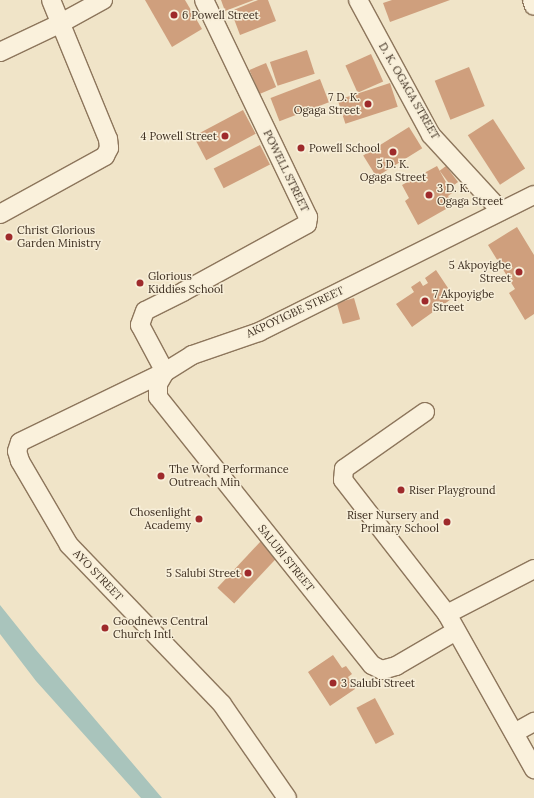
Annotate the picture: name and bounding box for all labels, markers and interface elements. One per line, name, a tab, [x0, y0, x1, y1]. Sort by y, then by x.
place label: 6 Powell Street	[182, 8, 259, 22]
marker: 6 Powell Street	[169, 10, 179, 20]
street label: D. K. OGAGA STREET	[376, 40, 442, 142]
place label: 7 D. K. Ogaga Street	[294, 91, 360, 117]
marker: 7 D. K. Ogaga Street	[363, 99, 373, 109]
street label: POWELL STREET	[260, 128, 312, 214]
place label: 4 Powell Street	[141, 129, 217, 143]
marker: 4 Powell Street	[220, 131, 230, 141]
place label: Powell School	[309, 141, 380, 155]
marker: Powell School	[296, 143, 306, 153]
marker: 5 D. K. Ogaga Street	[388, 147, 398, 157]
place label: 5 D. K. Ogaga Street	[360, 158, 426, 184]
place label: 3 D. K. Ogaga Street	[437, 182, 503, 208]
marker: 3 D. K. Ogaga Street	[424, 190, 434, 200]
place label: Christ Glorious Garden Ministry	[17, 224, 101, 250]
marker: Christ Glorious Garden Ministry	[4, 232, 14, 242]
place label: 5 Akpoyigbe Street	[449, 259, 511, 285]
marker: 5 Akpoyigbe Street	[514, 267, 524, 277]
place label: Glorious Kiddies School	[148, 270, 223, 296]
marker: Glorious Kiddies School	[135, 278, 145, 288]
street label: AKPOYIGBE STREET	[244, 284, 346, 340]
place label: 7 Akpoyigbe Street	[433, 288, 494, 314]
marker: 7 Akpoyigbe Street	[420, 296, 430, 306]
place label: The Word Performance Outreach Min	[169, 463, 289, 489]
marker: The Word Performance Outreach Min	[156, 471, 166, 481]
place label: Riser Playground	[409, 483, 496, 497]
marker: Riser Playground	[396, 485, 406, 495]
place label: Chosenlight Academy	[129, 506, 191, 532]
place label: Riser Nursery and Primary School	[347, 509, 439, 535]
marker: Chosenlight Academy	[194, 514, 204, 524]
marker: Riser Nursery and Primary School	[442, 517, 452, 527]
street label: SALUBI STREET	[255, 522, 317, 594]
street label: AYO STREET	[70, 547, 126, 603]
place label: 5 Salubi Street	[166, 566, 240, 580]
marker: 5 Salubi Street	[243, 568, 253, 578]
place label: Goodnews Central Church Intl.	[113, 615, 208, 641]
marker: Goodnews Central Church Intl.	[100, 623, 110, 633]
place label: 3 Salubi Street	[341, 676, 415, 690]
marker: 3 Salubi Street	[328, 678, 338, 688]

